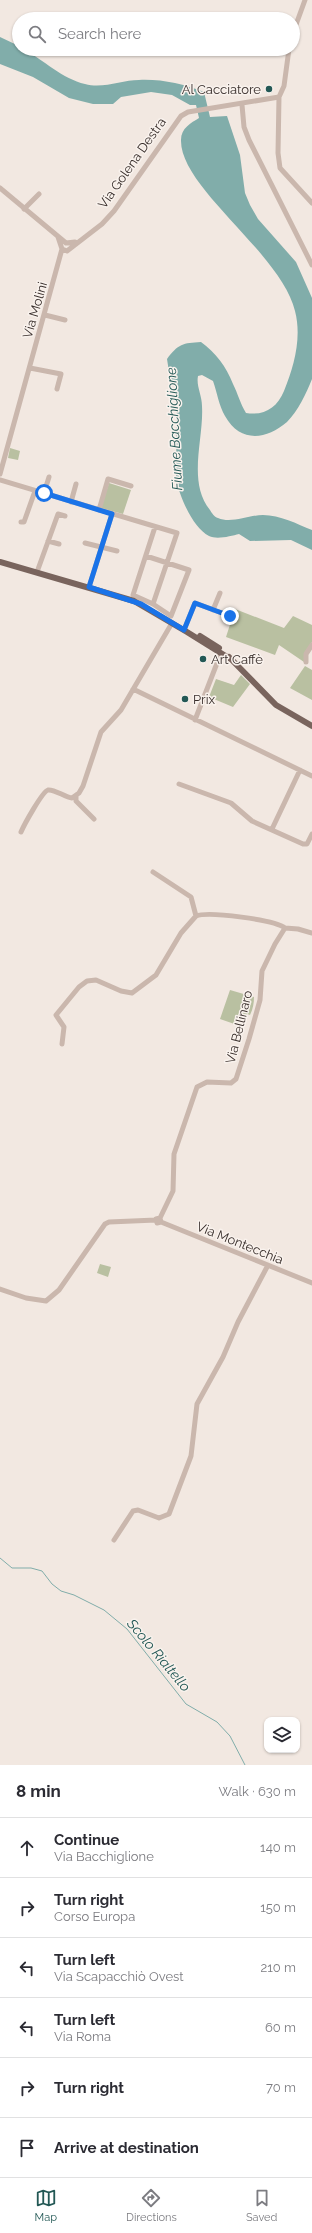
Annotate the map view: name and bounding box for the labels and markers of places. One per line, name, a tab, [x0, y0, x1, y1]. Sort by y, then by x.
place label: Al Cacciatore	[182, 82, 261, 97]
marker: Al Cacciatore	[264, 84, 274, 94]
place label: Art Caffè	[211, 652, 263, 667]
marker: Art Caffè	[198, 654, 208, 664]
place label: Prix	[193, 692, 215, 707]
marker: Prix	[180, 694, 190, 704]

